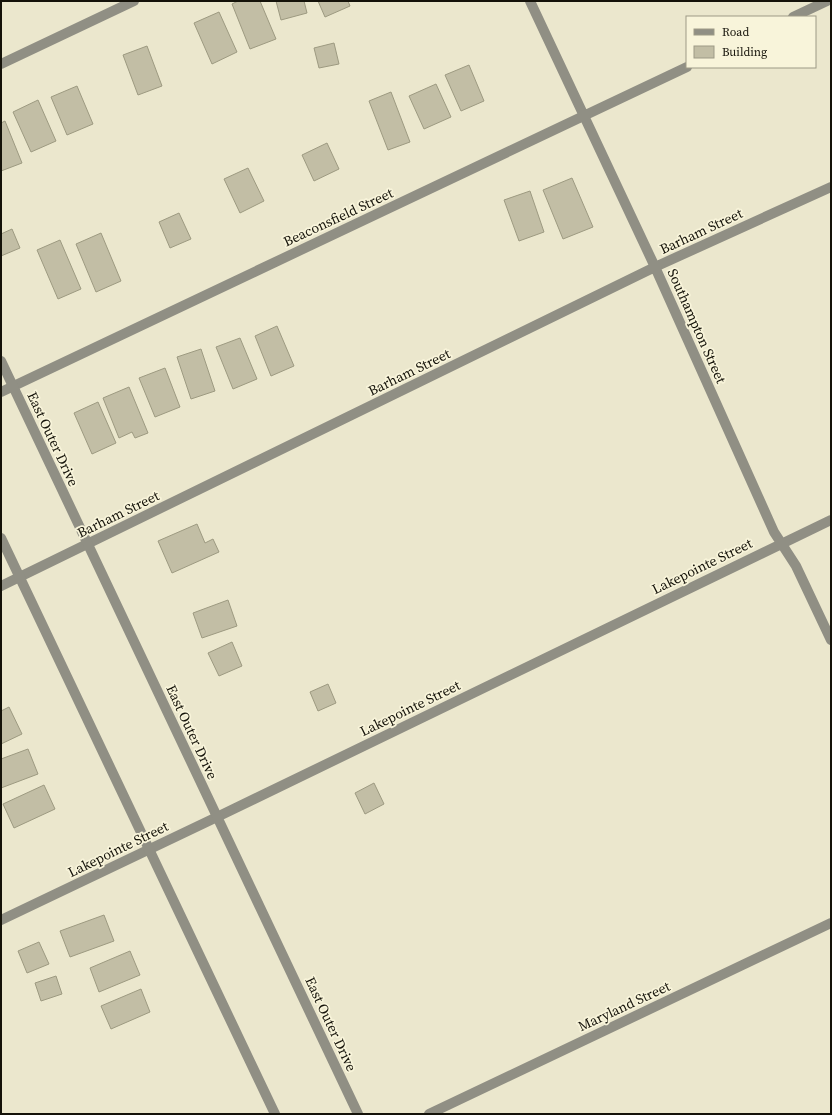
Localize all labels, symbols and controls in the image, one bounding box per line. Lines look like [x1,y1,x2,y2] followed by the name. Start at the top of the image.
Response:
[686,16,816,68] legend
[722,24,749,40] text: Road
[722,44,767,60] text: Building
[280,183,397,251] street label: Beaconsfield Street
[656,203,746,259] street label: Barham Street
[663,266,731,387] street label: Southampton Street
[365,343,454,401] street label: Barham Street
[22,388,84,490] street label: East Outer Drive
[74,485,163,543] street label: Barham Street
[648,533,756,599] street label: Lakepointe Street
[356,675,464,741] street label: Lakepointe Street
[161,681,223,783] street label: East Outer Drive
[64,816,172,882] street label: Lakepointe Street
[300,973,362,1075] street label: East Outer Drive
[575,976,674,1036] street label: Maryland Street

